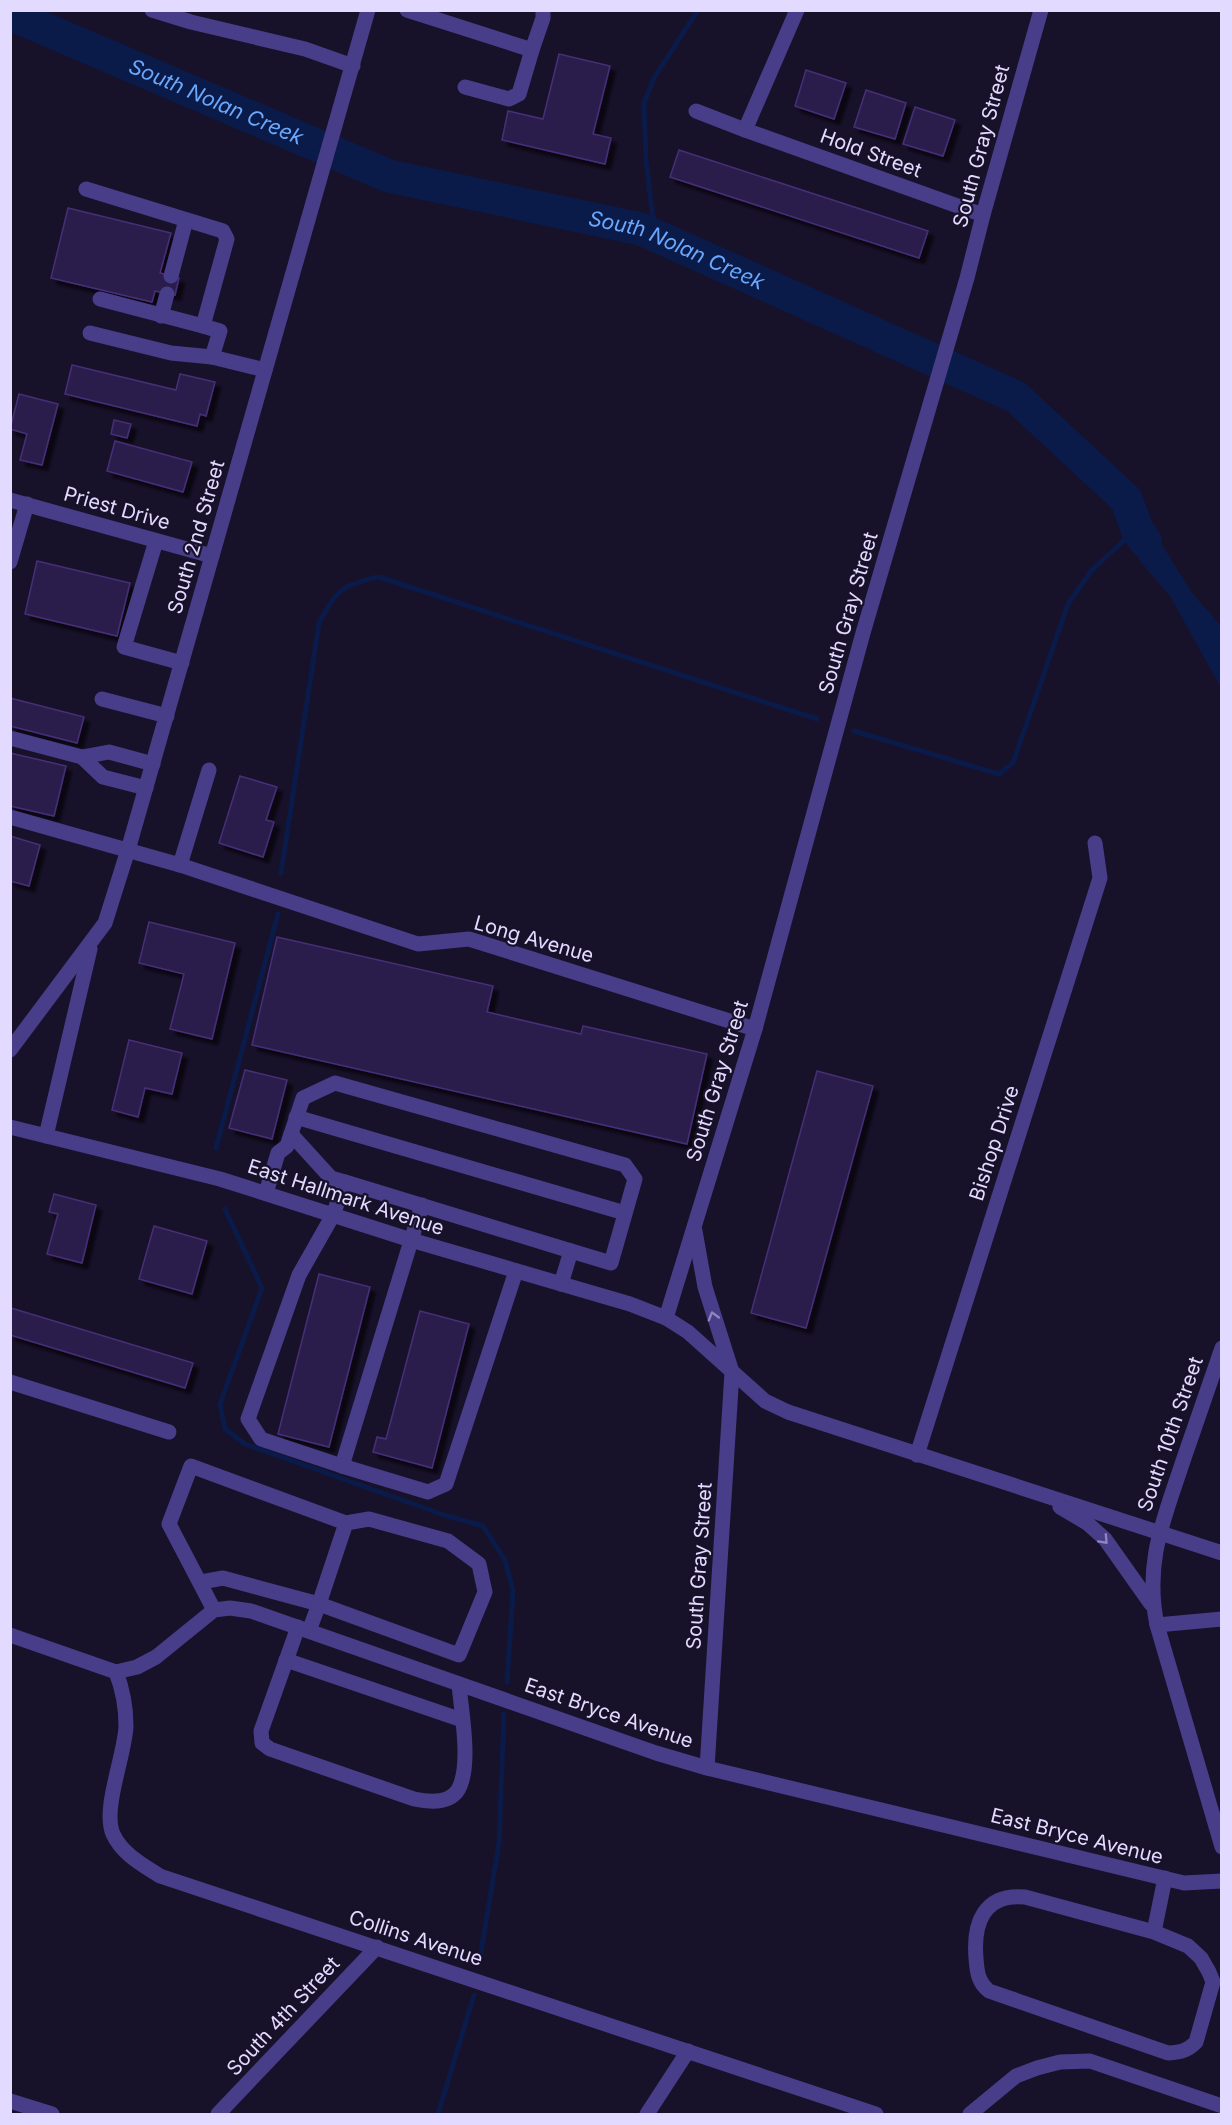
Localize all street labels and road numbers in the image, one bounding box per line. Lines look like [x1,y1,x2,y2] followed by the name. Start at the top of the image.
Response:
[948,62,1014,230] street label: South Gray Street
[817,124,925,183] street label: Hold Street
[163,457,230,617] street label: South 2nd Street
[61,481,173,535] street label: Priest Drive
[813,529,883,697] street label: South Gray Street
[471,910,597,968] street label: Long Avenue
[681,997,753,1165] street label: South Gray Street
[964,1082,1024,1204] street label: Bishop Drive
[245,1154,447,1240] street label: East Hallmark Avenue
[1132,1353,1208,1515] street label: South 10th Street
[681,1481,717,1650] street label: South Gray Street
[522,1673,696,1753] street label: East Bryce Avenue
[988,1803,1166,1869] street label: East Bryce Avenue
[346,1905,486,1971] street label: Collins Avenue
[222,1951,345,2080] street label: South 4th Street

